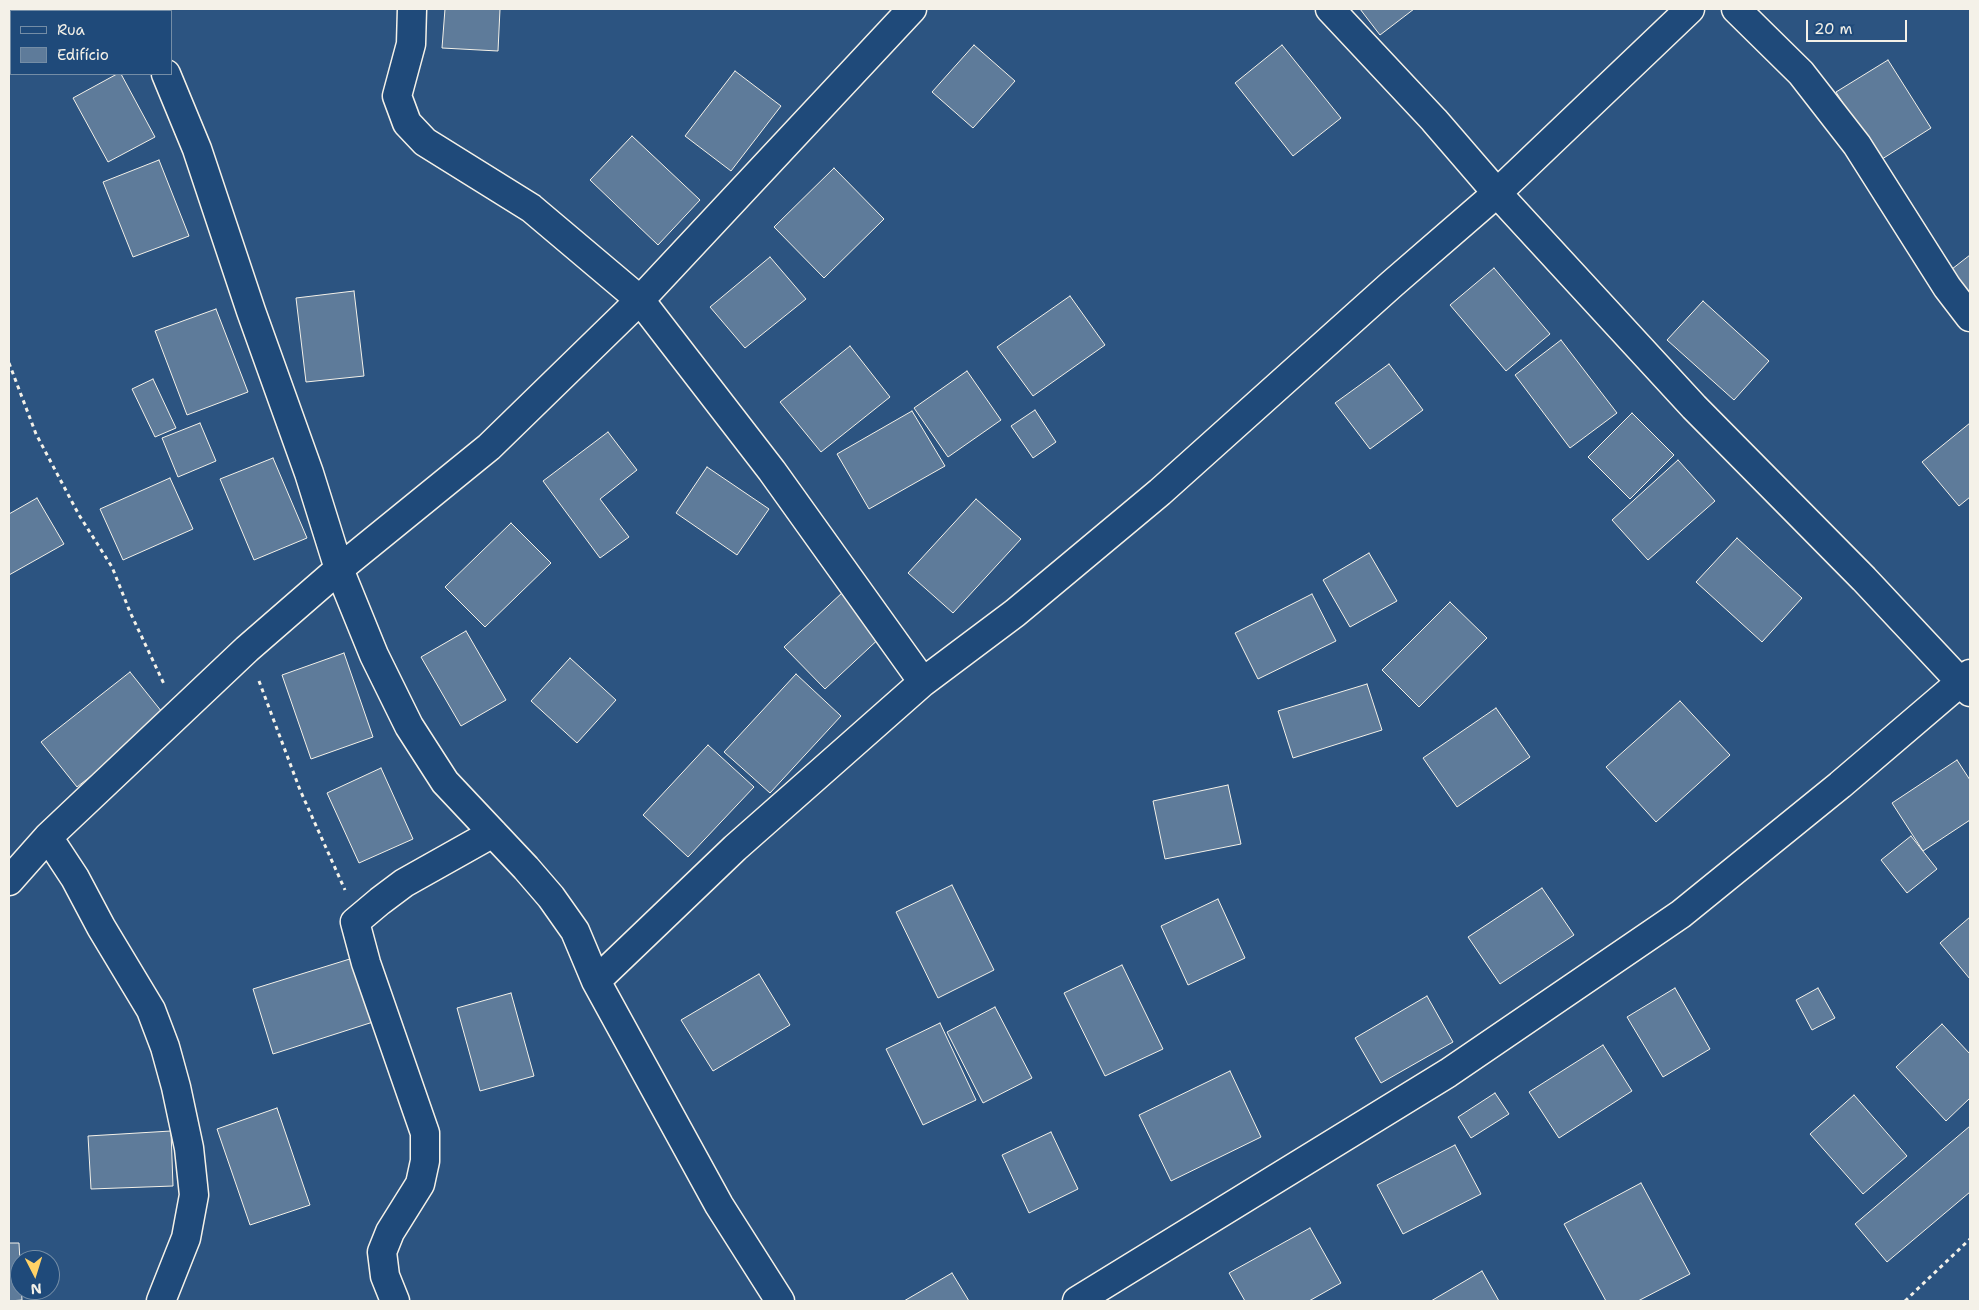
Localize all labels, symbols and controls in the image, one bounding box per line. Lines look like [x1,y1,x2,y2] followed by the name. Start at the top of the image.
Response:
[10,10,172,75] legend
[1809,10,1910,42] scale bar
[1814,19,1853,39] text: 20 m
[57,20,85,40] text: Rua
[57,45,109,65] text: Edifício
[10,1250,60,1300] north arrow
[30,1279,43,1298] text: N

